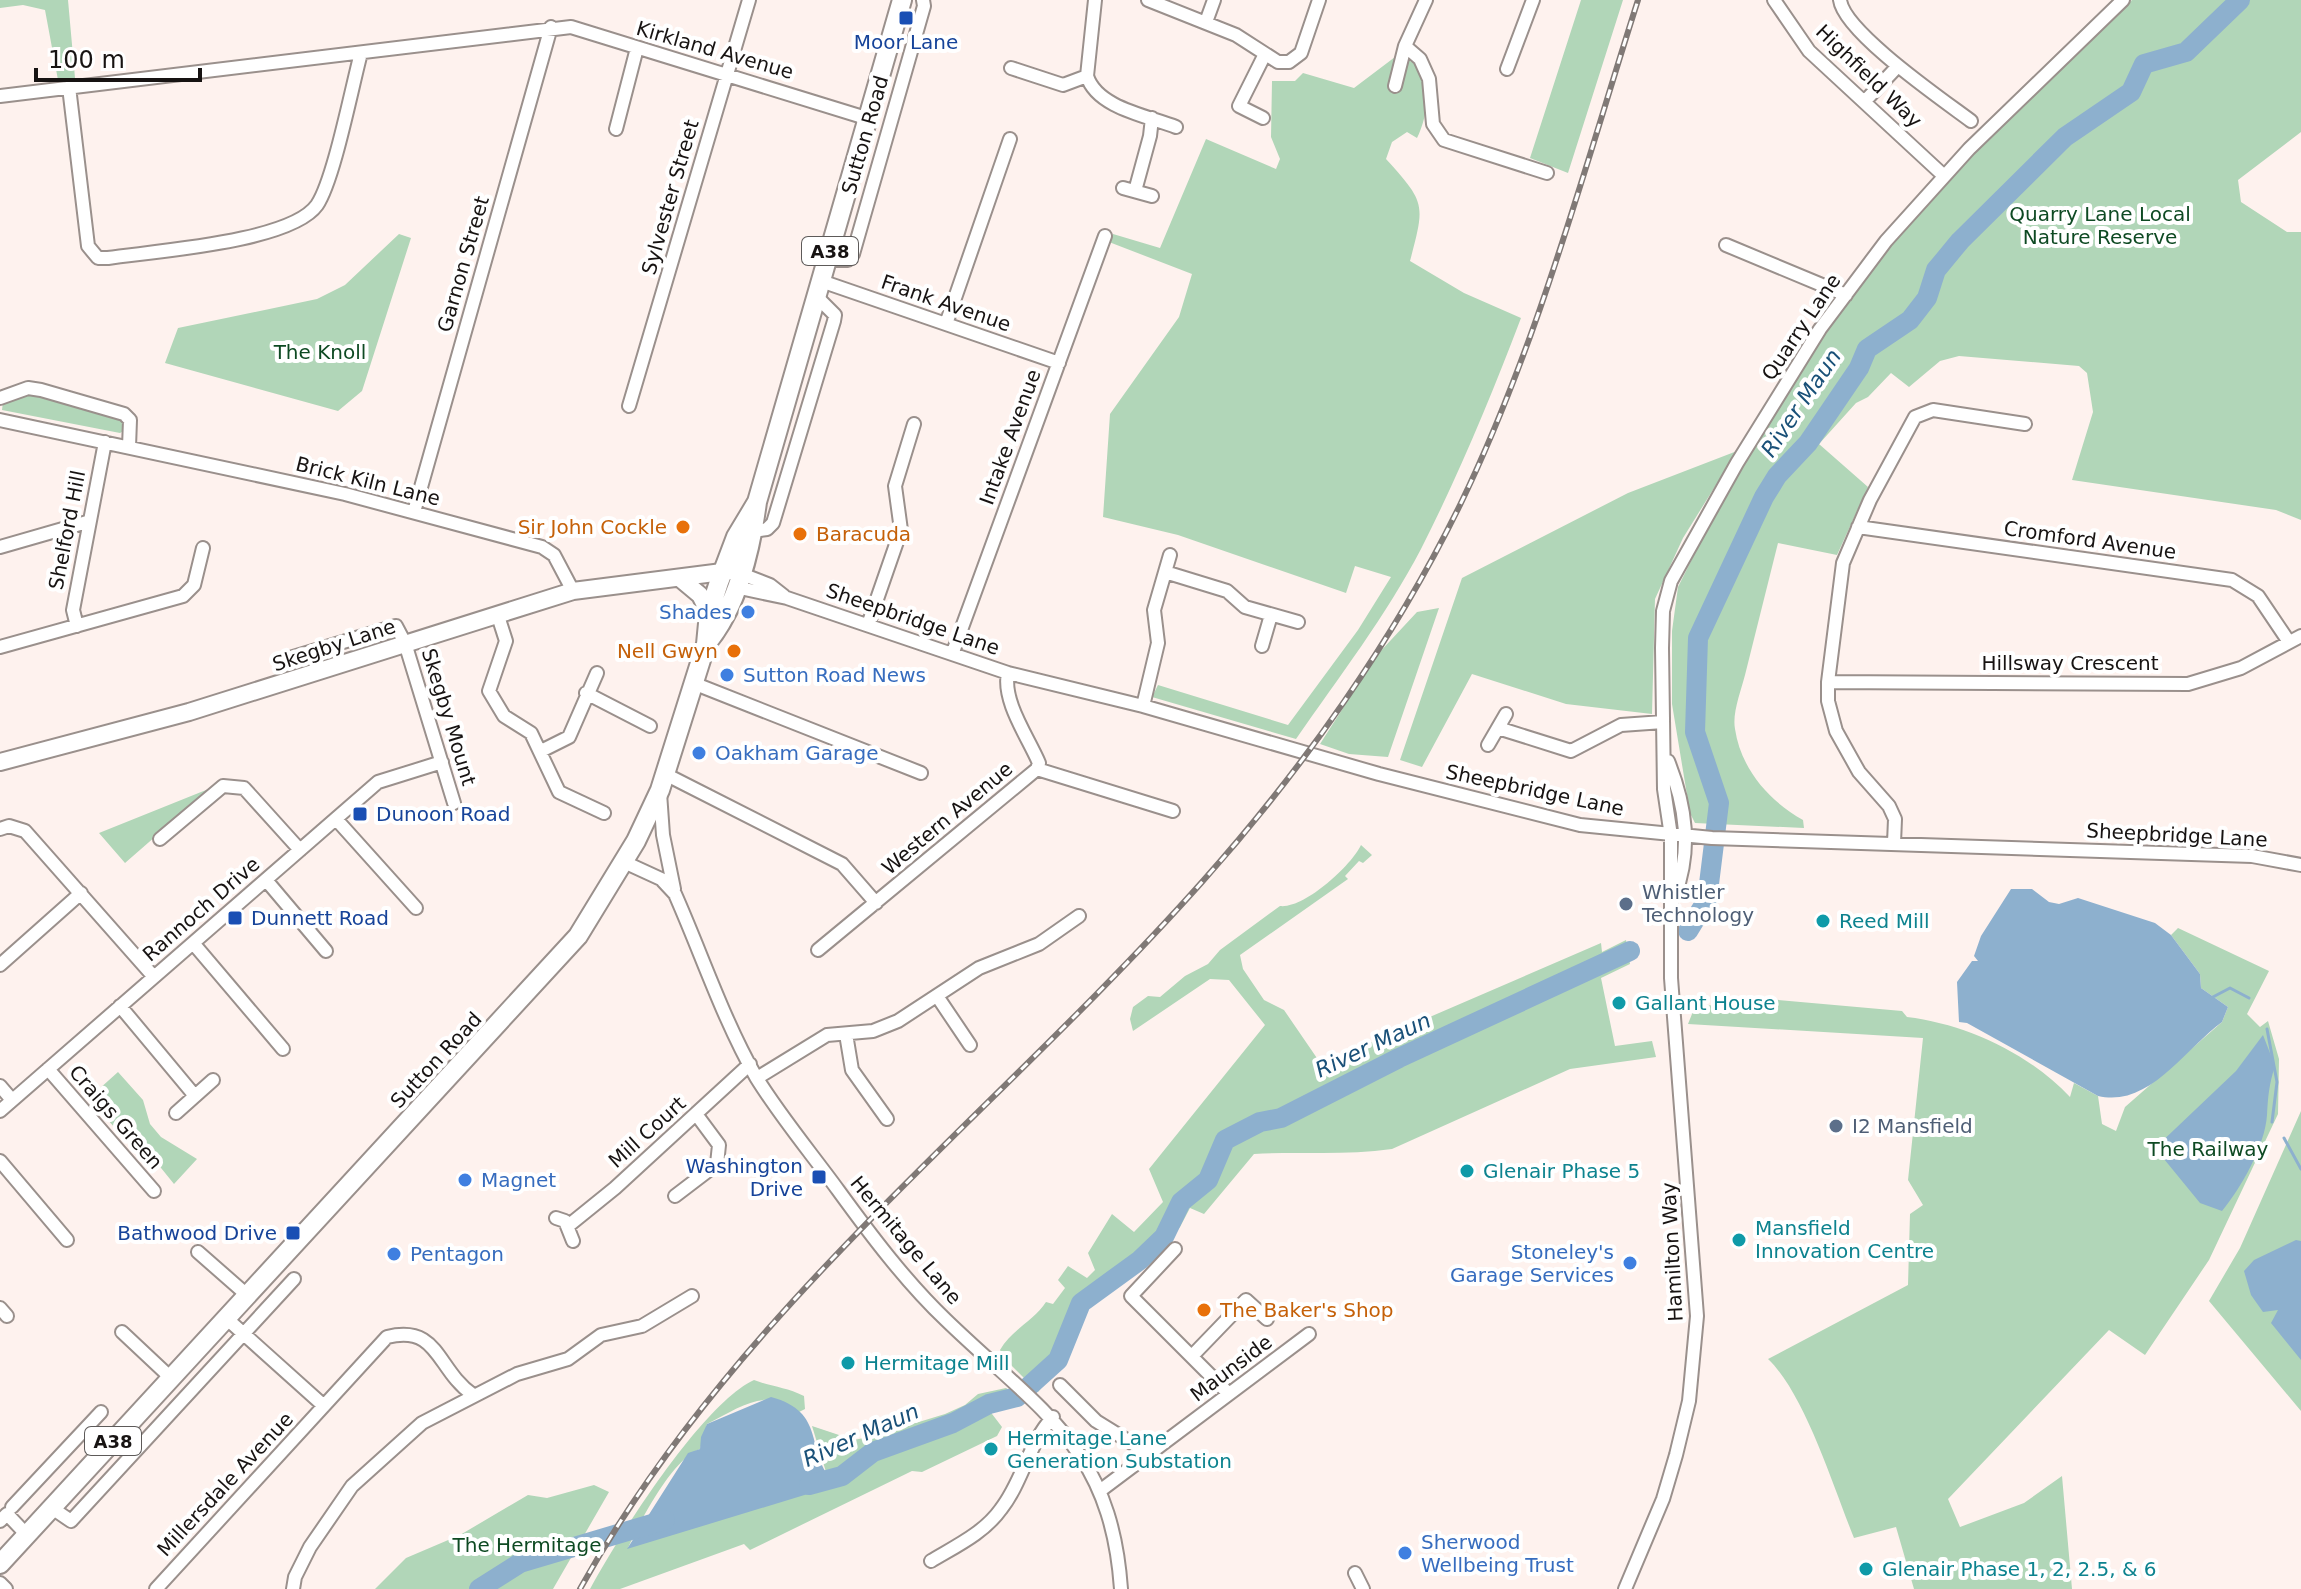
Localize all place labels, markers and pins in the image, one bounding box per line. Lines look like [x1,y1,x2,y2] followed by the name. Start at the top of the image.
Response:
[897,9,915,27] marker: Moor Lane
[854,30,958,54] place label: Moor Lane
[518,515,667,539] place label: Sir John Cockle
[674,518,692,536] marker: Sir John Cockle
[816,522,911,546] place label: Baracuda
[791,525,809,543] marker: Baracuda
[659,600,732,624] place label: Shades
[739,603,757,621] marker: Shades
[617,639,718,663] place label: Nell Gwyn
[725,642,743,660] marker: Nell Gwyn
[743,663,926,687] place label: Sutton Road News
[718,666,736,684] marker: Sutton Road News
[715,741,879,765] place label: Oakham Garage
[690,744,708,762] marker: Oakham Garage
[376,802,510,826] place label: Dunoon Road
[351,805,369,823] marker: Dunoon Road
[1641,880,1754,927] place label: Whistler Technology
[1617,895,1635,913] marker: Whistler Technology
[251,906,389,930] place label: Dunnett Road
[226,909,244,927] marker: Dunnett Road
[1839,909,1930,933] place label: Reed Mill
[1814,912,1832,930] marker: Reed Mill
[1635,991,1776,1015] place label: Gallant House
[1610,994,1628,1012] marker: Gallant House
[1852,1114,1973,1138] place label: I2 Mansfield
[1827,1117,1845,1135] marker: I2 Mansfield
[685,1154,803,1201] place label: Washington Drive
[1483,1159,1640,1183] place label: Glenair Phase 5
[1458,1162,1476,1180] marker: Glenair Phase 5
[481,1168,556,1192] place label: Magnet
[810,1168,828,1186] marker: Washington Drive
[456,1171,474,1189] marker: Magnet
[1755,1216,1934,1263] place label: Mansfield Innovation Centre
[117,1221,277,1245] place label: Bathwood Drive
[284,1224,302,1242] marker: Bathwood Drive
[1730,1231,1748,1249] marker: Mansfield Innovation Centre
[1450,1240,1614,1287] place label: Stoneley's Garage Services
[410,1242,504,1266] place label: Pentagon
[385,1245,403,1263] marker: Pentagon
[1621,1254,1639,1272] marker: Stoneley's Garage Services
[1219,1298,1394,1322] place label: The Baker's Shop
[1195,1301,1213,1319] marker: The Baker's Shop
[864,1351,1010,1375] place label: Hermitage Mill
[839,1354,857,1372] marker: Hermitage Mill
[1007,1426,1232,1473] place label: Hermitage Lane Generation Substation
[982,1440,1000,1458] marker: Hermitage Lane Generation Substation
[1421,1530,1574,1577] place label: Sherwood Wellbeing Trust
[1396,1544,1414,1562] marker: Sherwood Wellbeing Trust
[1882,1557,2157,1581] place label: Glenair Phase 1, 2, 2.5, & 6
[1857,1560,1875,1578] marker: Glenair Phase 1, 2, 2.5, & 6

